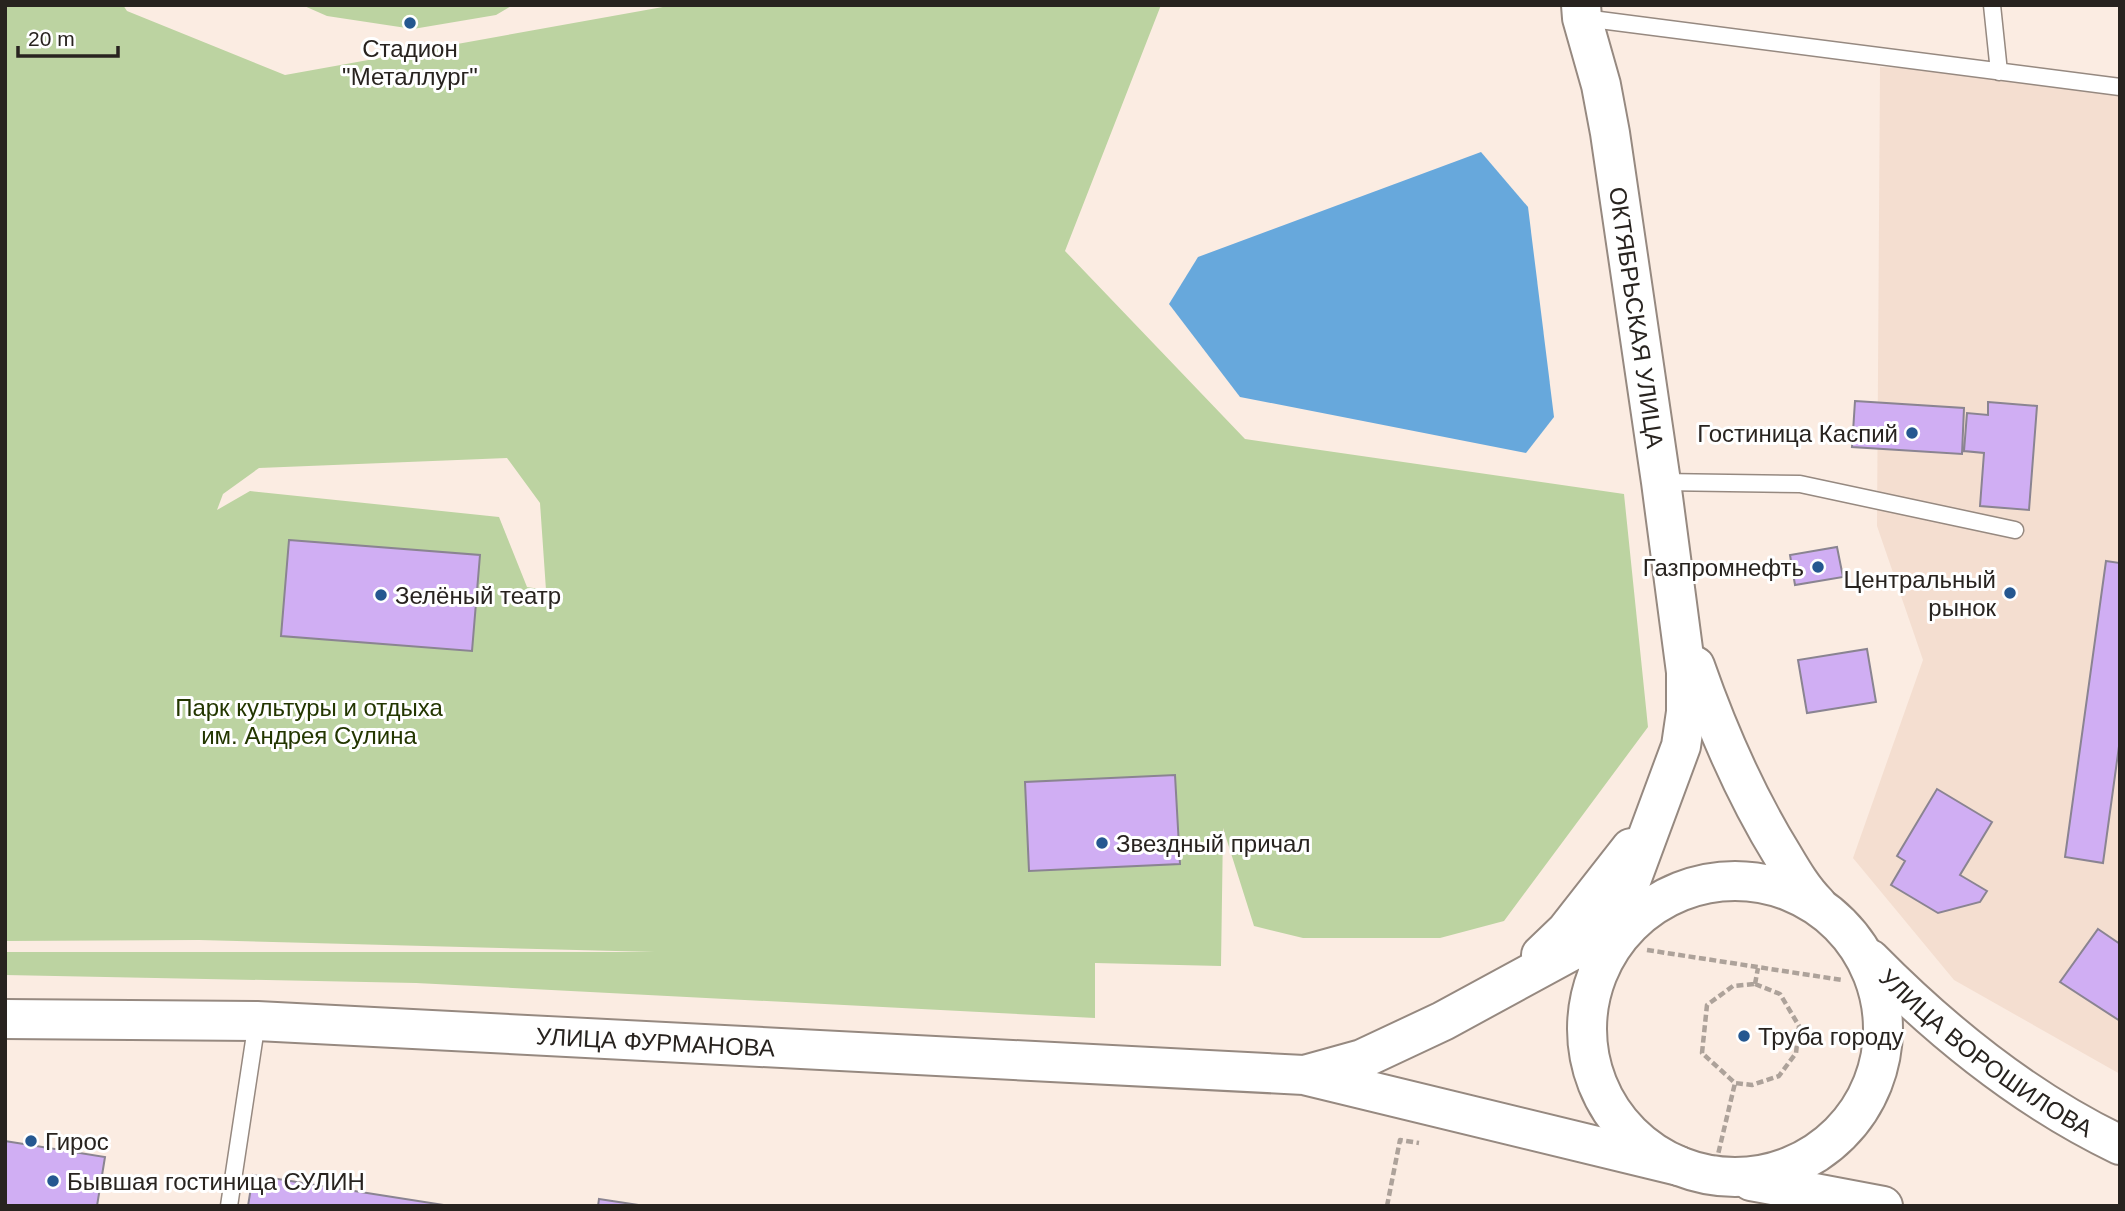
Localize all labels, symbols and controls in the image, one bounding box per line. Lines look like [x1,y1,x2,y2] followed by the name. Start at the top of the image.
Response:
[18,14,117,58] scale bar
[402,15,418,31] marker: Стадион "Металлург"
[28,27,75,50] text: 20 m
[342,35,478,90] place label: Стадион "Металлург"
[1605,185,1669,450] street label: ОКТЯБРЬСКАЯ УЛИЦА
[1697,420,1898,447] place label: Гостиница Каспий
[1904,425,1920,441] marker: Гостиница Каспий
[1643,554,1804,581] place label: Газпромнефть
[1810,559,1826,575] marker: Газпромнефть
[1844,566,1996,621] place label: Центральный рынок
[395,582,561,609] place label: Зелёный театр
[2002,585,2018,601] marker: Центральный рынок
[373,587,389,603] marker: Зелёный театр
[175,694,443,749] park label: Парк культуры и отдыха им. Андрея Сулина
[1116,830,1310,857] place label: Звездный причал
[1094,835,1110,851] marker: Звездный причал
[1874,963,2097,1142] street label: УЛИЦА ВОРОШИЛОВА
[535,1022,776,1061] street label: УЛИЦА ФУРМАНОВА
[1758,1023,1904,1050] place label: Труба городу
[1736,1028,1752,1044] marker: Труба городу
[45,1128,109,1155] place label: Гирос
[23,1133,39,1149] marker: Гирос
[67,1168,365,1195] place label: Бывшая гостиница СУЛИН
[45,1173,61,1189] marker: Бывшая гостиница СУЛИН

